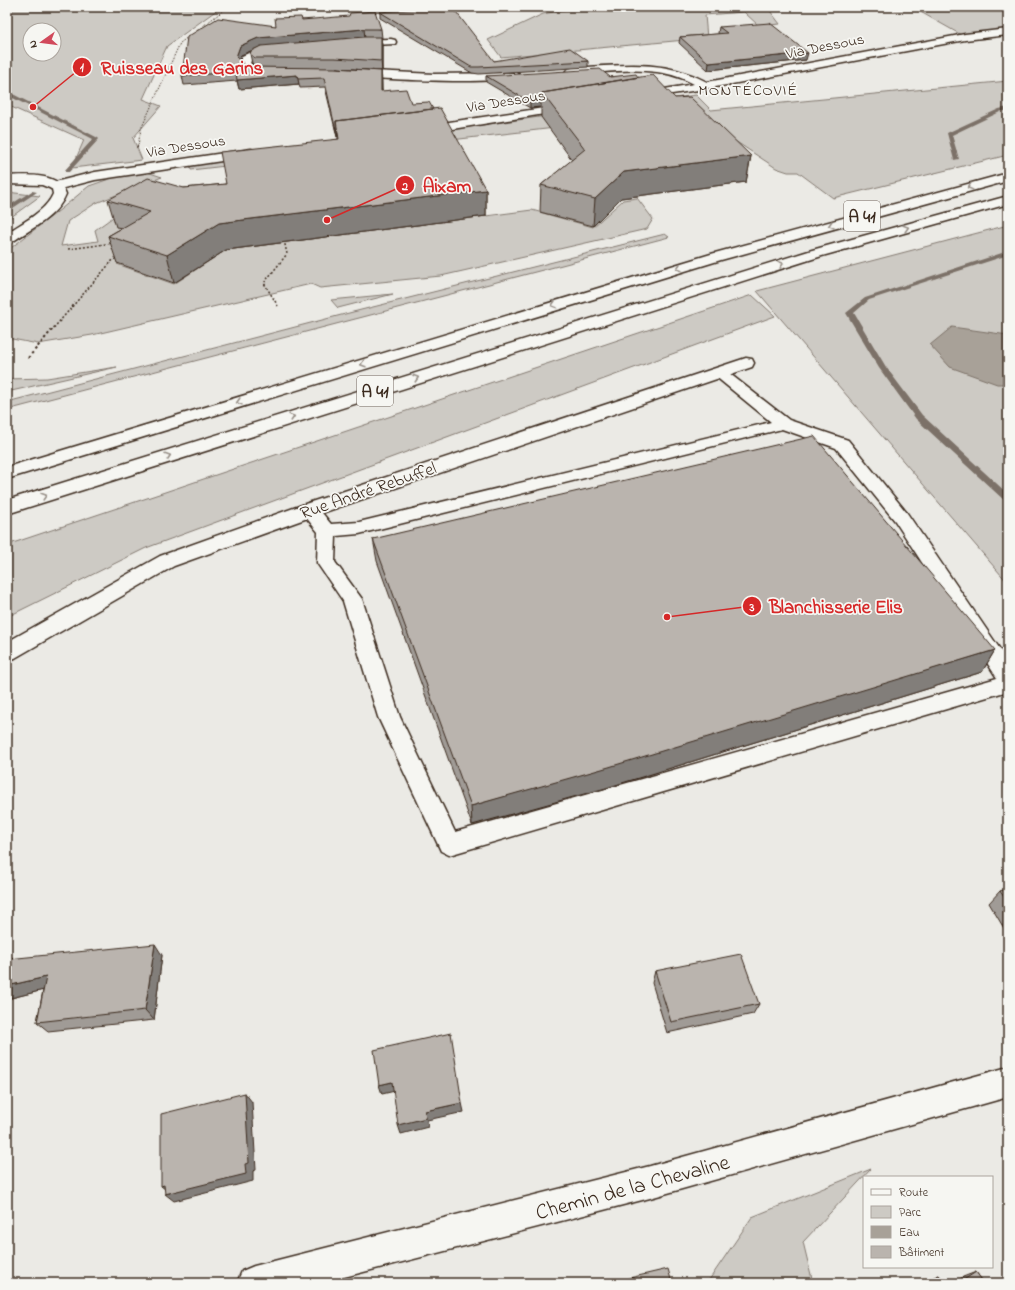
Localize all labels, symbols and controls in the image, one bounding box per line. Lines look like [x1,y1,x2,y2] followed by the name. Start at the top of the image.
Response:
[22,22,62,62] north arrow
[783,29,866,66] street label: Via Dessous
[25,39,42,50] text: N
[72,51,271,82] callout: Ruisseau des Garins
[101,56,264,83] text: Ruisseau des Garins
[80,59,84,77] text: 1
[698,79,798,103] district label: MONTÉCOVIÉ
[464,85,547,119] street label: Via Dessous
[144,130,227,164] street label: Via Dessous
[395,170,480,201] callout: Aixam
[423,174,472,201] text: Aixam
[401,178,408,196] text: 2
[967,182,974,191] one-way arrow
[844,201,880,231] road number: A 41
[828,220,835,229] one-way arrow
[902,224,909,233] one-way arrow
[777,260,784,269] one-way arrow
[676,263,683,272] one-way arrow
[551,300,558,309] one-way arrow
[360,359,367,368] one-way arrow
[412,374,419,383] one-way arrow
[357,376,393,406] road number: A 41
[235,397,242,406] one-way arrow
[288,413,295,422] one-way arrow
[164,452,171,461] one-way arrow
[297,456,440,527] street label: Rue André Rebuffel
[41,492,48,500] one-way arrow
[742,591,911,622] callout: Blanchisserie Elis
[768,595,903,622] text: Blanchisserie Elis
[749,599,755,617] text: 3
[532,1148,733,1230] street label: Chemin de la Chevaline
[863,1176,993,1268] legend
[899,1184,929,1202] text: Route
[899,1204,921,1222] text: Parc
[899,1224,920,1242] text: Eau
[898,1244,944,1262] text: Bâtiment

